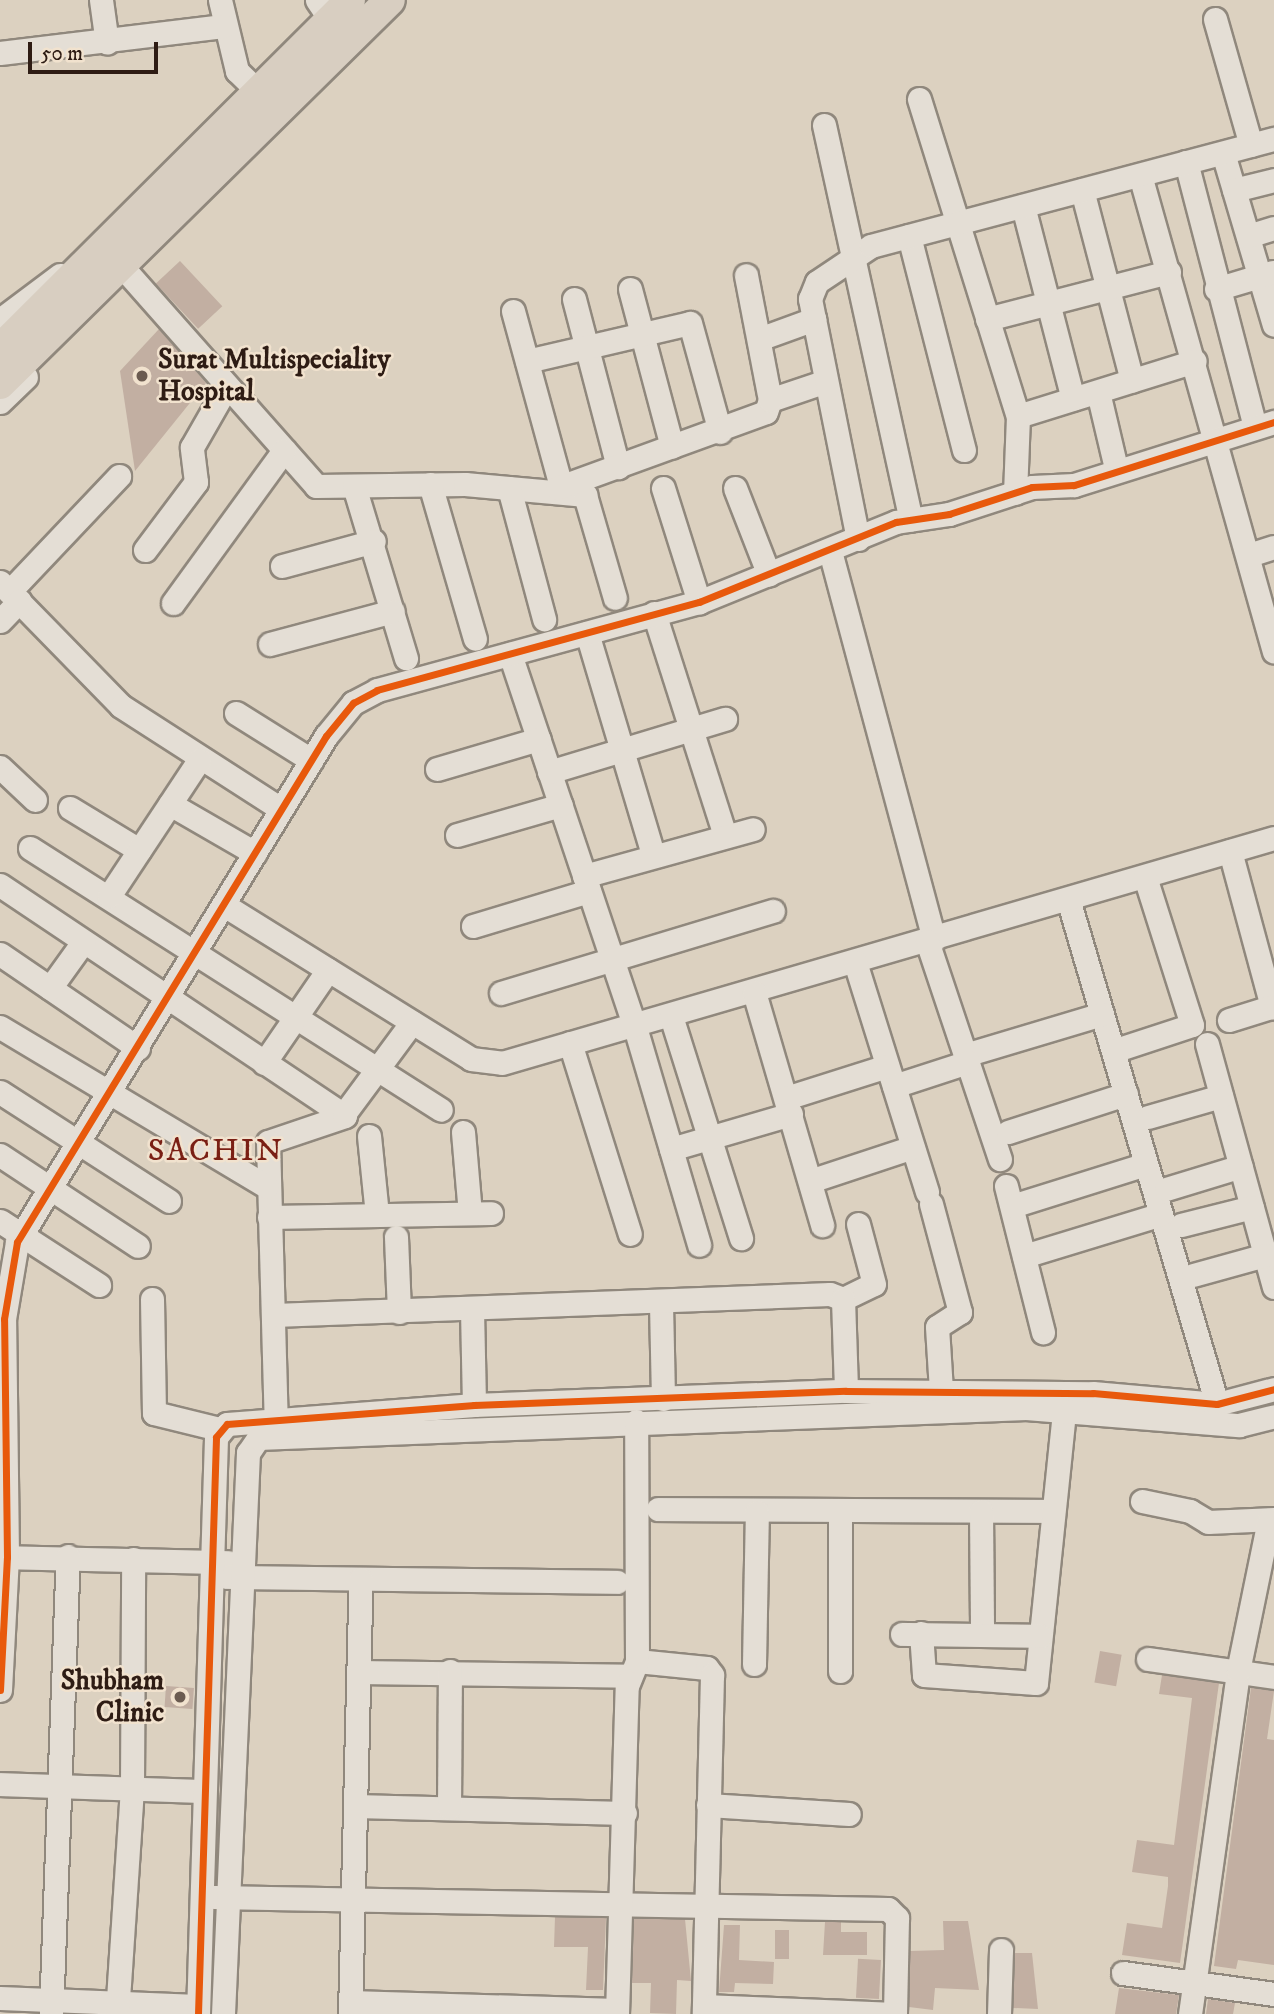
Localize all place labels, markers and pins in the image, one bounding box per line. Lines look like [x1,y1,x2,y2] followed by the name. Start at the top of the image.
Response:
[158,343,391,409] place label: Surat Multispeciality Hospital
[132,366,152,386] marker: Surat Multispeciality Hospital
[61,1664,164,1730] place label: Shubham Clinic
[170,1687,190,1707] marker: Shubham Clinic

